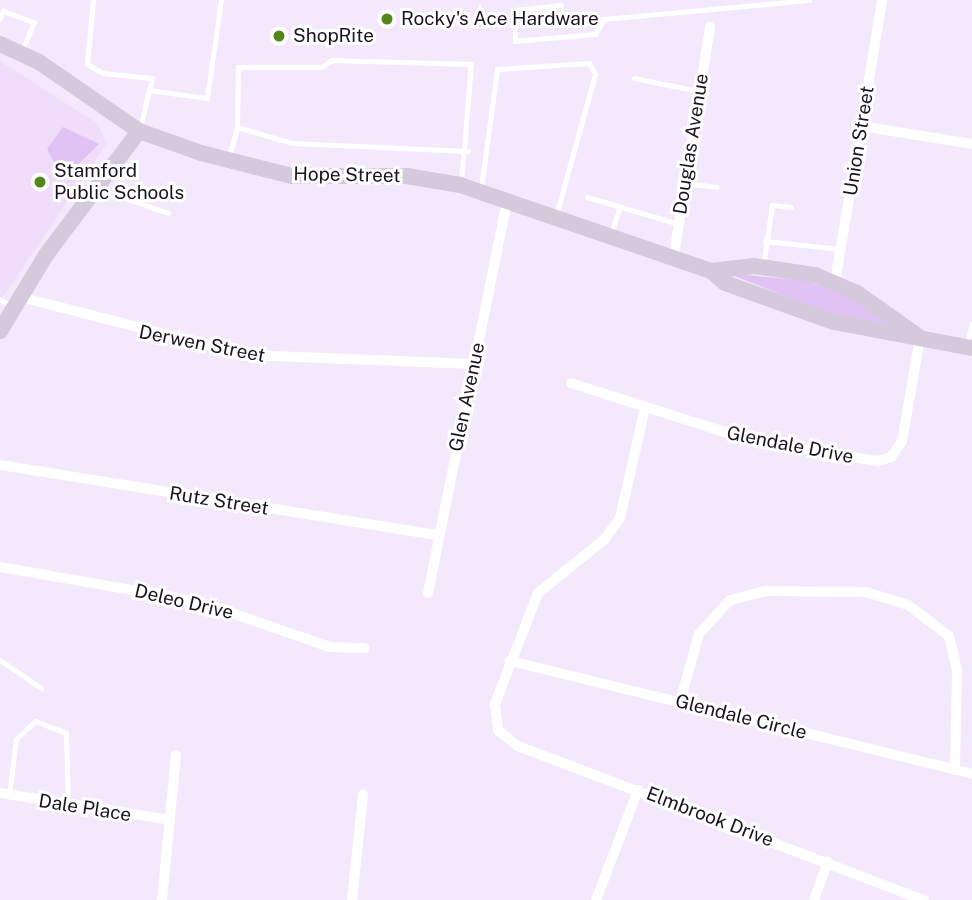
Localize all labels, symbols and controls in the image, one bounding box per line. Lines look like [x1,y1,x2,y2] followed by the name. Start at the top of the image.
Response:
[401,8,599,30] place label: Rocky's Ace Hardware
[379,11,395,27] marker: Rocky's Ace Hardware
[293,25,374,47] place label: ShopRite
[271,28,287,44] marker: ShopRite
[669,72,713,216] street label: Douglas Avenue
[839,85,879,197] street label: Union Street
[54,160,184,204] place label: Stamford Public Schools
[293,163,401,187] street label: Hope Street
[32,174,48,190] marker: Stamford Public Schools
[137,321,267,367] street label: Derwen Street
[444,340,490,454] street label: Glen Avenue
[725,422,855,468] street label: Glendale Drive
[168,482,270,520] street label: Rutz Street
[132,580,236,624] street label: Deleo Drive
[673,690,809,744] street label: Glendale Circle
[643,782,777,852] street label: Elmbrook Drive
[37,789,133,827] street label: Dale Place

